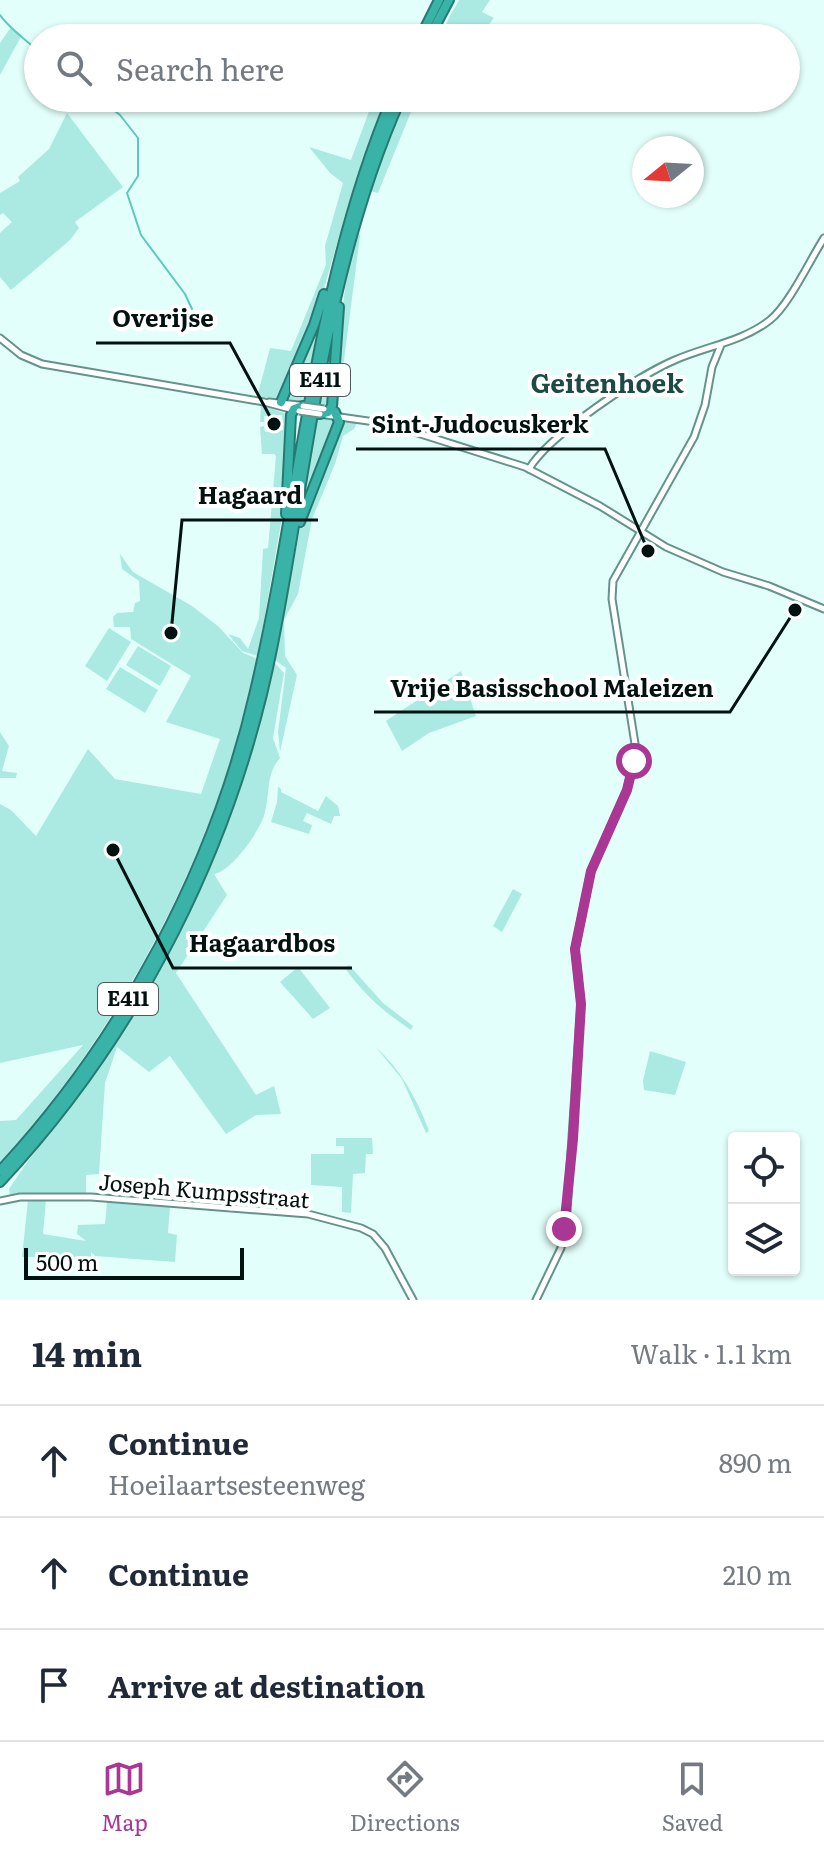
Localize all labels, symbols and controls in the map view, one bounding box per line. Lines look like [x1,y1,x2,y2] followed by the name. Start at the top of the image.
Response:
[24,24,800,112] search box
[52,46,96,90] icon: search
[116,46,284,90] text: Search here
[632,136,704,208] north arrow
[96,295,230,343] callout: Overijse
[112,299,214,334] text: Overijse
[530,362,684,401] district label: Geitenhoek
[290,364,350,396] road number: E411
[356,401,605,449] callout: Sint-Judocuskerk
[371,405,589,440] text: Sint-Judocuskerk
[182,472,318,520] callout: Hagaard
[198,476,302,511] text: Hagaard
[374,664,730,712] callout: Vrije Basisschool Maleizen
[390,669,714,704] text: Vrije Basisschool Maleizen
[616,743,652,779] route start
[173,920,352,968] callout: Hagaardbos
[189,924,335,959] text: Hagaardbos
[98,983,158,1015] road number: E411
[728,1132,800,1276] map controls
[728,1132,800,1204] button: locate
[97,1164,311,1215] street label: Joseph Kumpsstraat
[728,1204,800,1276] button: layers
[546,1211,582,1247] route end
[24,1244,244,1280] scale bar
[36,1245,98,1278] text: 500 m
[32,1327,142,1377] text: 14 min
[630,1333,792,1372] text: Walk · 1.1 km
[108,1420,249,1464] text: Continue
[32,1439,76,1483] icon: ahead
[719,1442,792,1481] text: 890 m
[108,1464,365,1503] text: Hoeilaartsesteenweg
[32,1551,76,1595] icon: ahead
[108,1551,249,1595] text: Continue
[723,1554,792,1593] text: 210 m
[32,1663,76,1707] icon: arrive
[108,1663,425,1707] text: Arrive at destination
[101,1757,148,1838] tab: Map
[350,1757,460,1838] tab: Directions
[662,1757,723,1838] tab: Saved

